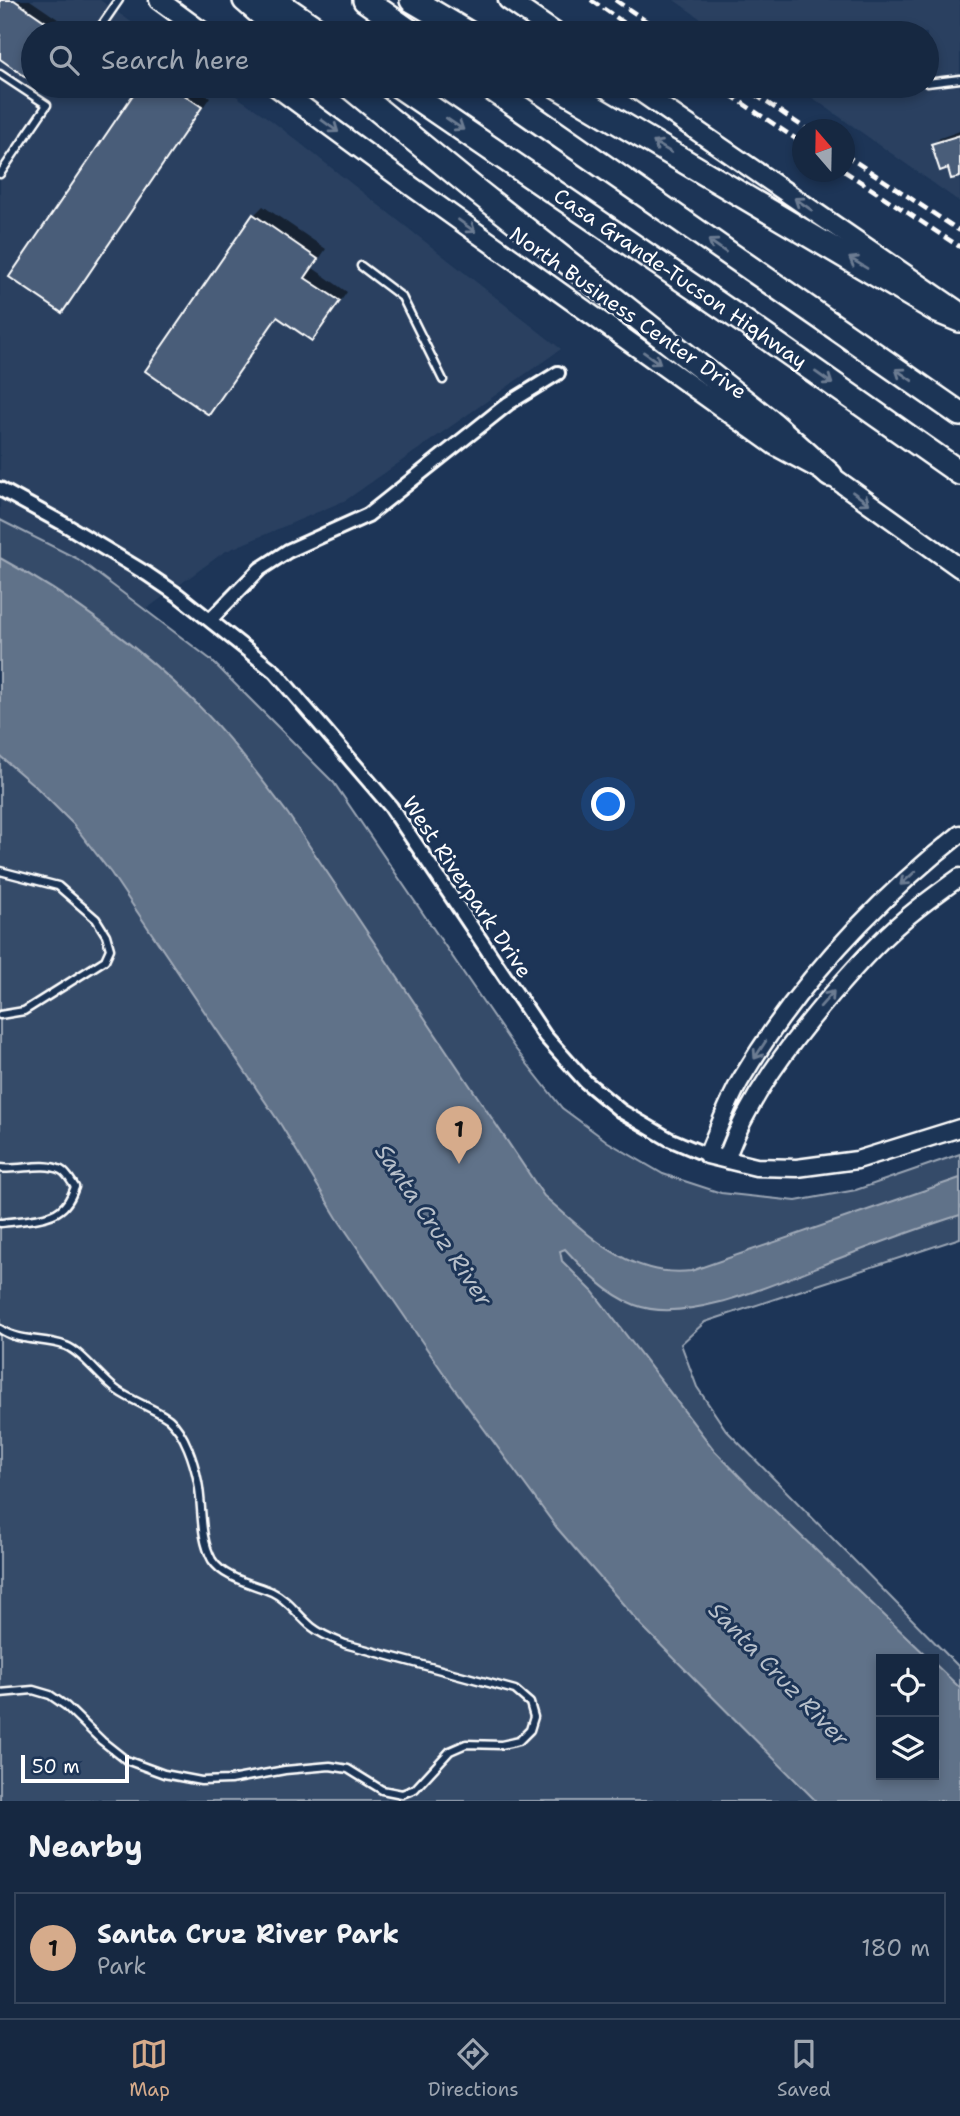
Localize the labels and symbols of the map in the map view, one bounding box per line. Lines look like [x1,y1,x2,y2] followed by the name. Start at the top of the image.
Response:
[445,117,465,131] one-way arrow
[320,119,339,134] one-way arrow
[792,119,855,182] north arrow
[652,140,672,154] one-way arrow
[548,182,813,376] street label: Casa Grande-Tucson Highway
[794,197,813,211] one-way arrow
[457,218,476,233] one-way arrow
[504,220,752,406] street label: North Business Center Drive
[708,239,727,253] one-way arrow
[848,256,868,270] one-way arrow
[642,351,661,365] one-way arrow
[895,368,914,382] one-way arrow
[814,371,834,385] one-way arrow
[851,491,870,505] one-way arrow
[591,787,625,821] your location
[396,791,538,983] street label: West Riverpark Drive
[899,870,917,886] one-way arrow
[819,991,835,1009] one-way arrow
[753,1040,768,1059] one-way arrow
[436,1106,482,1164] pin: 1
[368,1138,500,1313] water label: Santa Cruz River
[702,1595,857,1754] water label: Santa Cruz River
[21,1752,130,1784] scale bar

